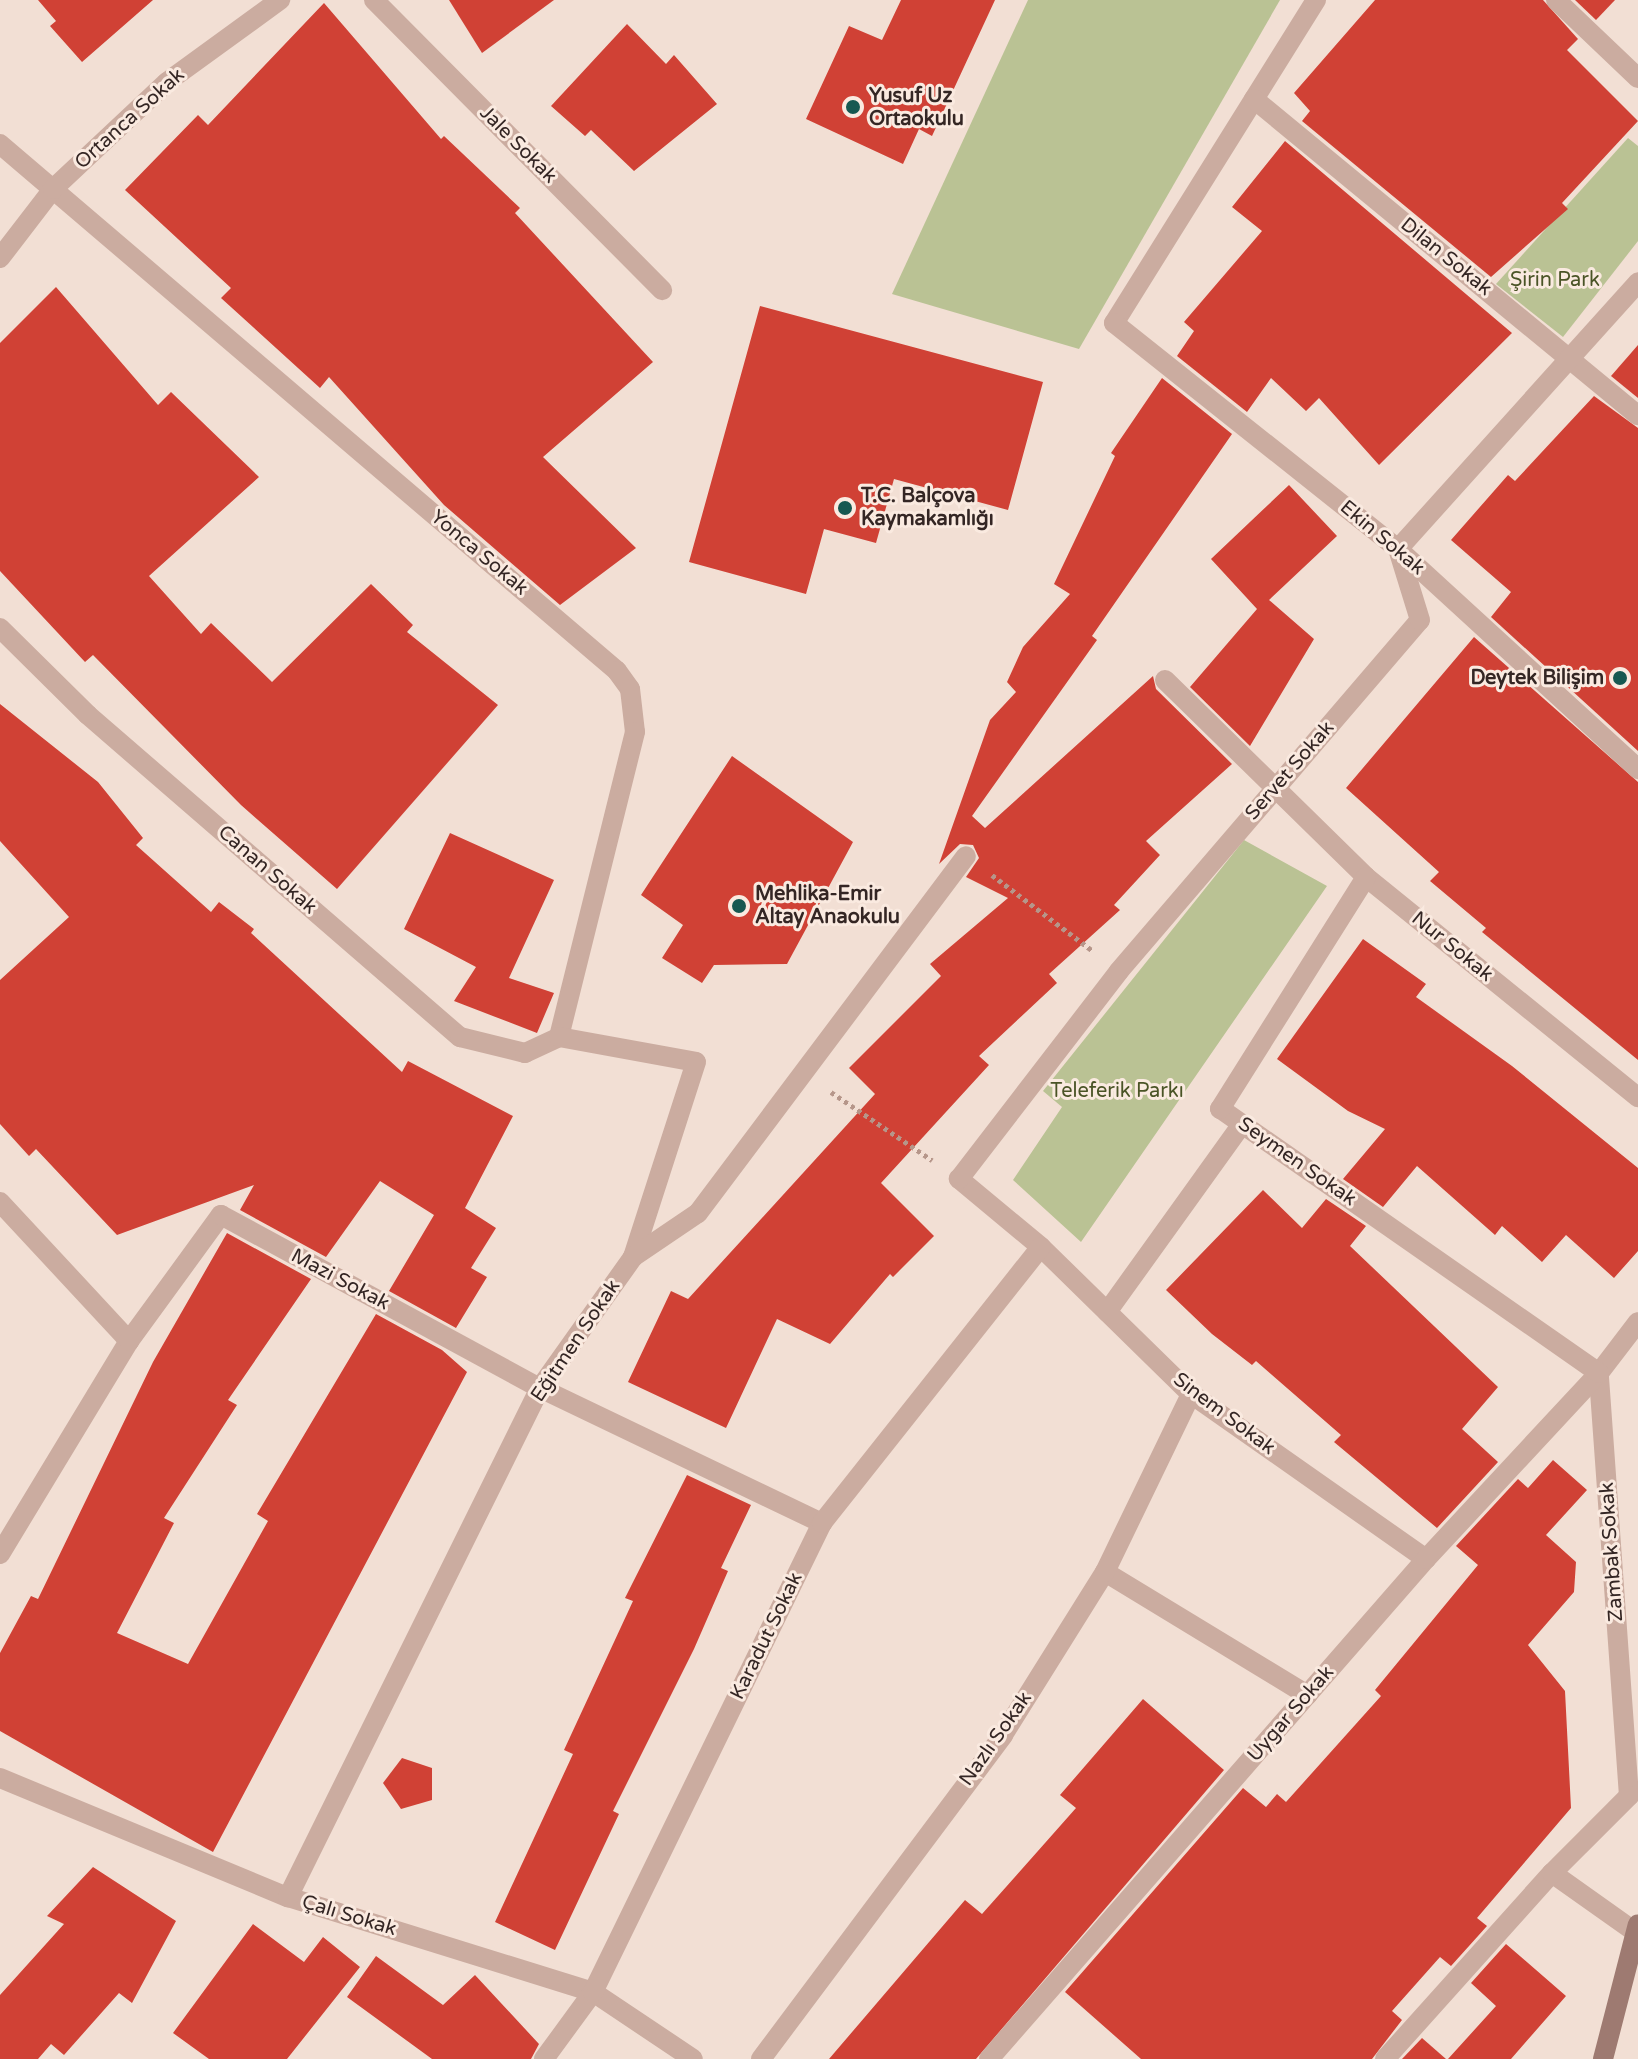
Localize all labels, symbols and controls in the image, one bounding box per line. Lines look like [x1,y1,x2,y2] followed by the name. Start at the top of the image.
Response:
[70,64,190,174] street label: Ortanca Sokak
[869,84,964,131] place label: Yusuf Uz Ortaokulu
[844,98,862,116] marker: Yusuf Uz Ortaokulu
[474,101,562,189] street label: Jale Sokak
[1395,213,1497,301] street label: Dilan Sokak
[1510,268,1600,292] park label: Şirin Park
[861,484,994,531] place label: T.C. Balçova Kaymakamlığı
[1335,496,1429,580] street label: Ekin Sokak
[836,499,854,517] marker: T.C. Balçova Kaymakamlığı
[425,505,533,601] street label: Yonca Sokak
[1470,666,1604,690] place label: Deytek Bilişim
[1611,669,1629,687] marker: Deytek Bilişim
[1241,717,1339,825] street label: Servet Sokak
[213,821,321,919] street label: Canan Sokak
[755,882,900,929] place label: Mehlika-Emir Altay Anaokulu
[730,897,748,915] marker: Mehlika-Emir Altay Anaokulu
[1406,907,1498,987] street label: Nur Sokak
[1050,1079,1184,1103] park label: Teleferik Parkı
[1233,1112,1361,1212] street label: Seymen Sokak
[287,1244,393,1316] street label: Mazi Sokak
[526,1275,626,1407] street label: Eğitmen Sokak
[1168,1368,1280,1460] street label: Sinem Sokak
[1595,1482,1629,1622] street label: Zambak Sokak
[726,1568,808,1704] street label: Karadut Sokak
[1243,1661,1339,1767] street label: Uygar Sokak
[955,1687,1037,1791] street label: Nazlı Sokak
[299,1890,399,1942] street label: Çalı Sokak

